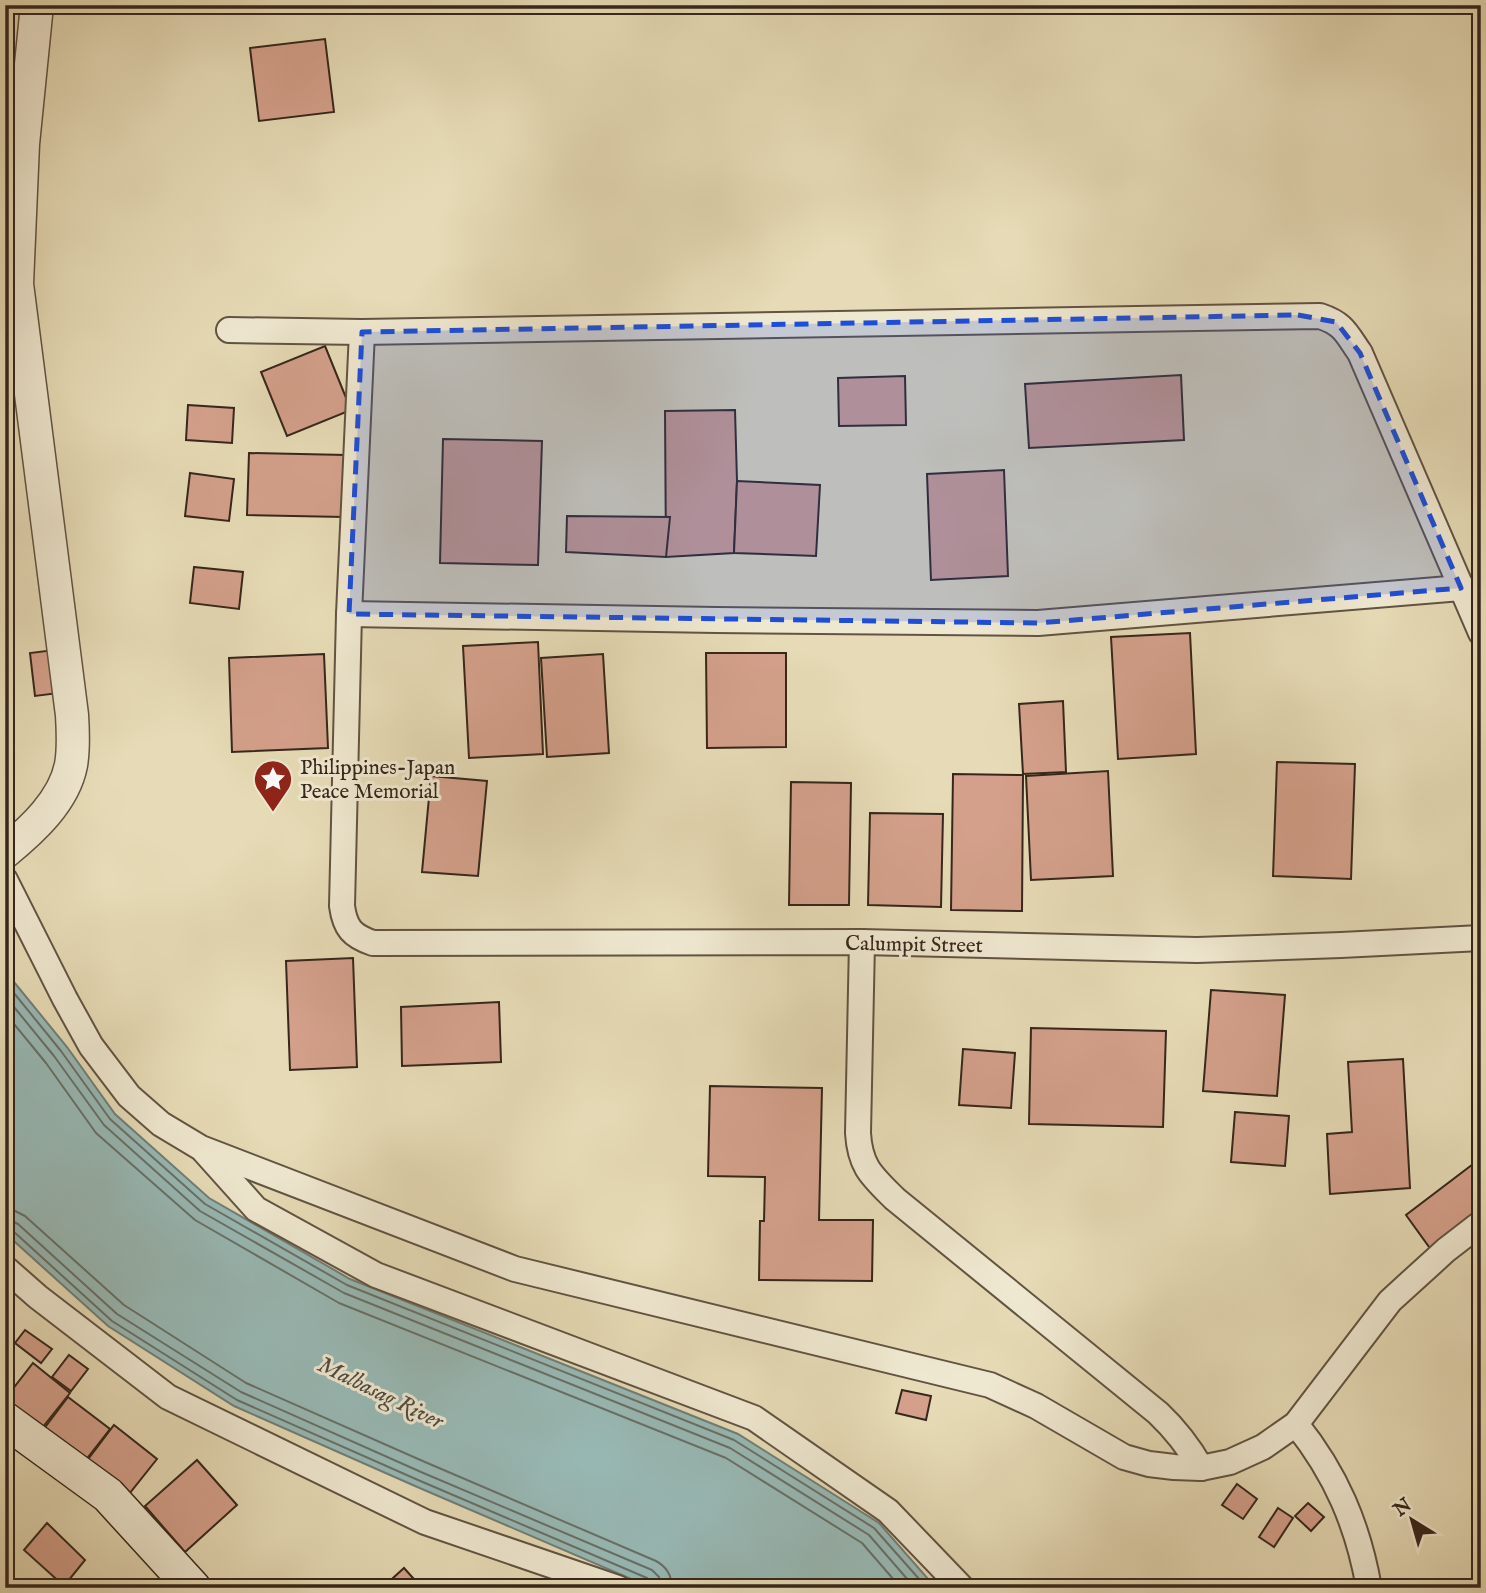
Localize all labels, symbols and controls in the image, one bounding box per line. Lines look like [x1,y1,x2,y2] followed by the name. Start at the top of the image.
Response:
[300,755,455,806] place label: Philippines-Japan Peace Memorial
[252,758,294,813] place icon: Philippines-Japan Peace Memorial
[845,931,983,960] street label: Calumpit Street
[312,1350,449,1438] water label: Malbasag River
[1378,1484,1448,1554] north arrow
[1388,1493,1417,1523] text: N

